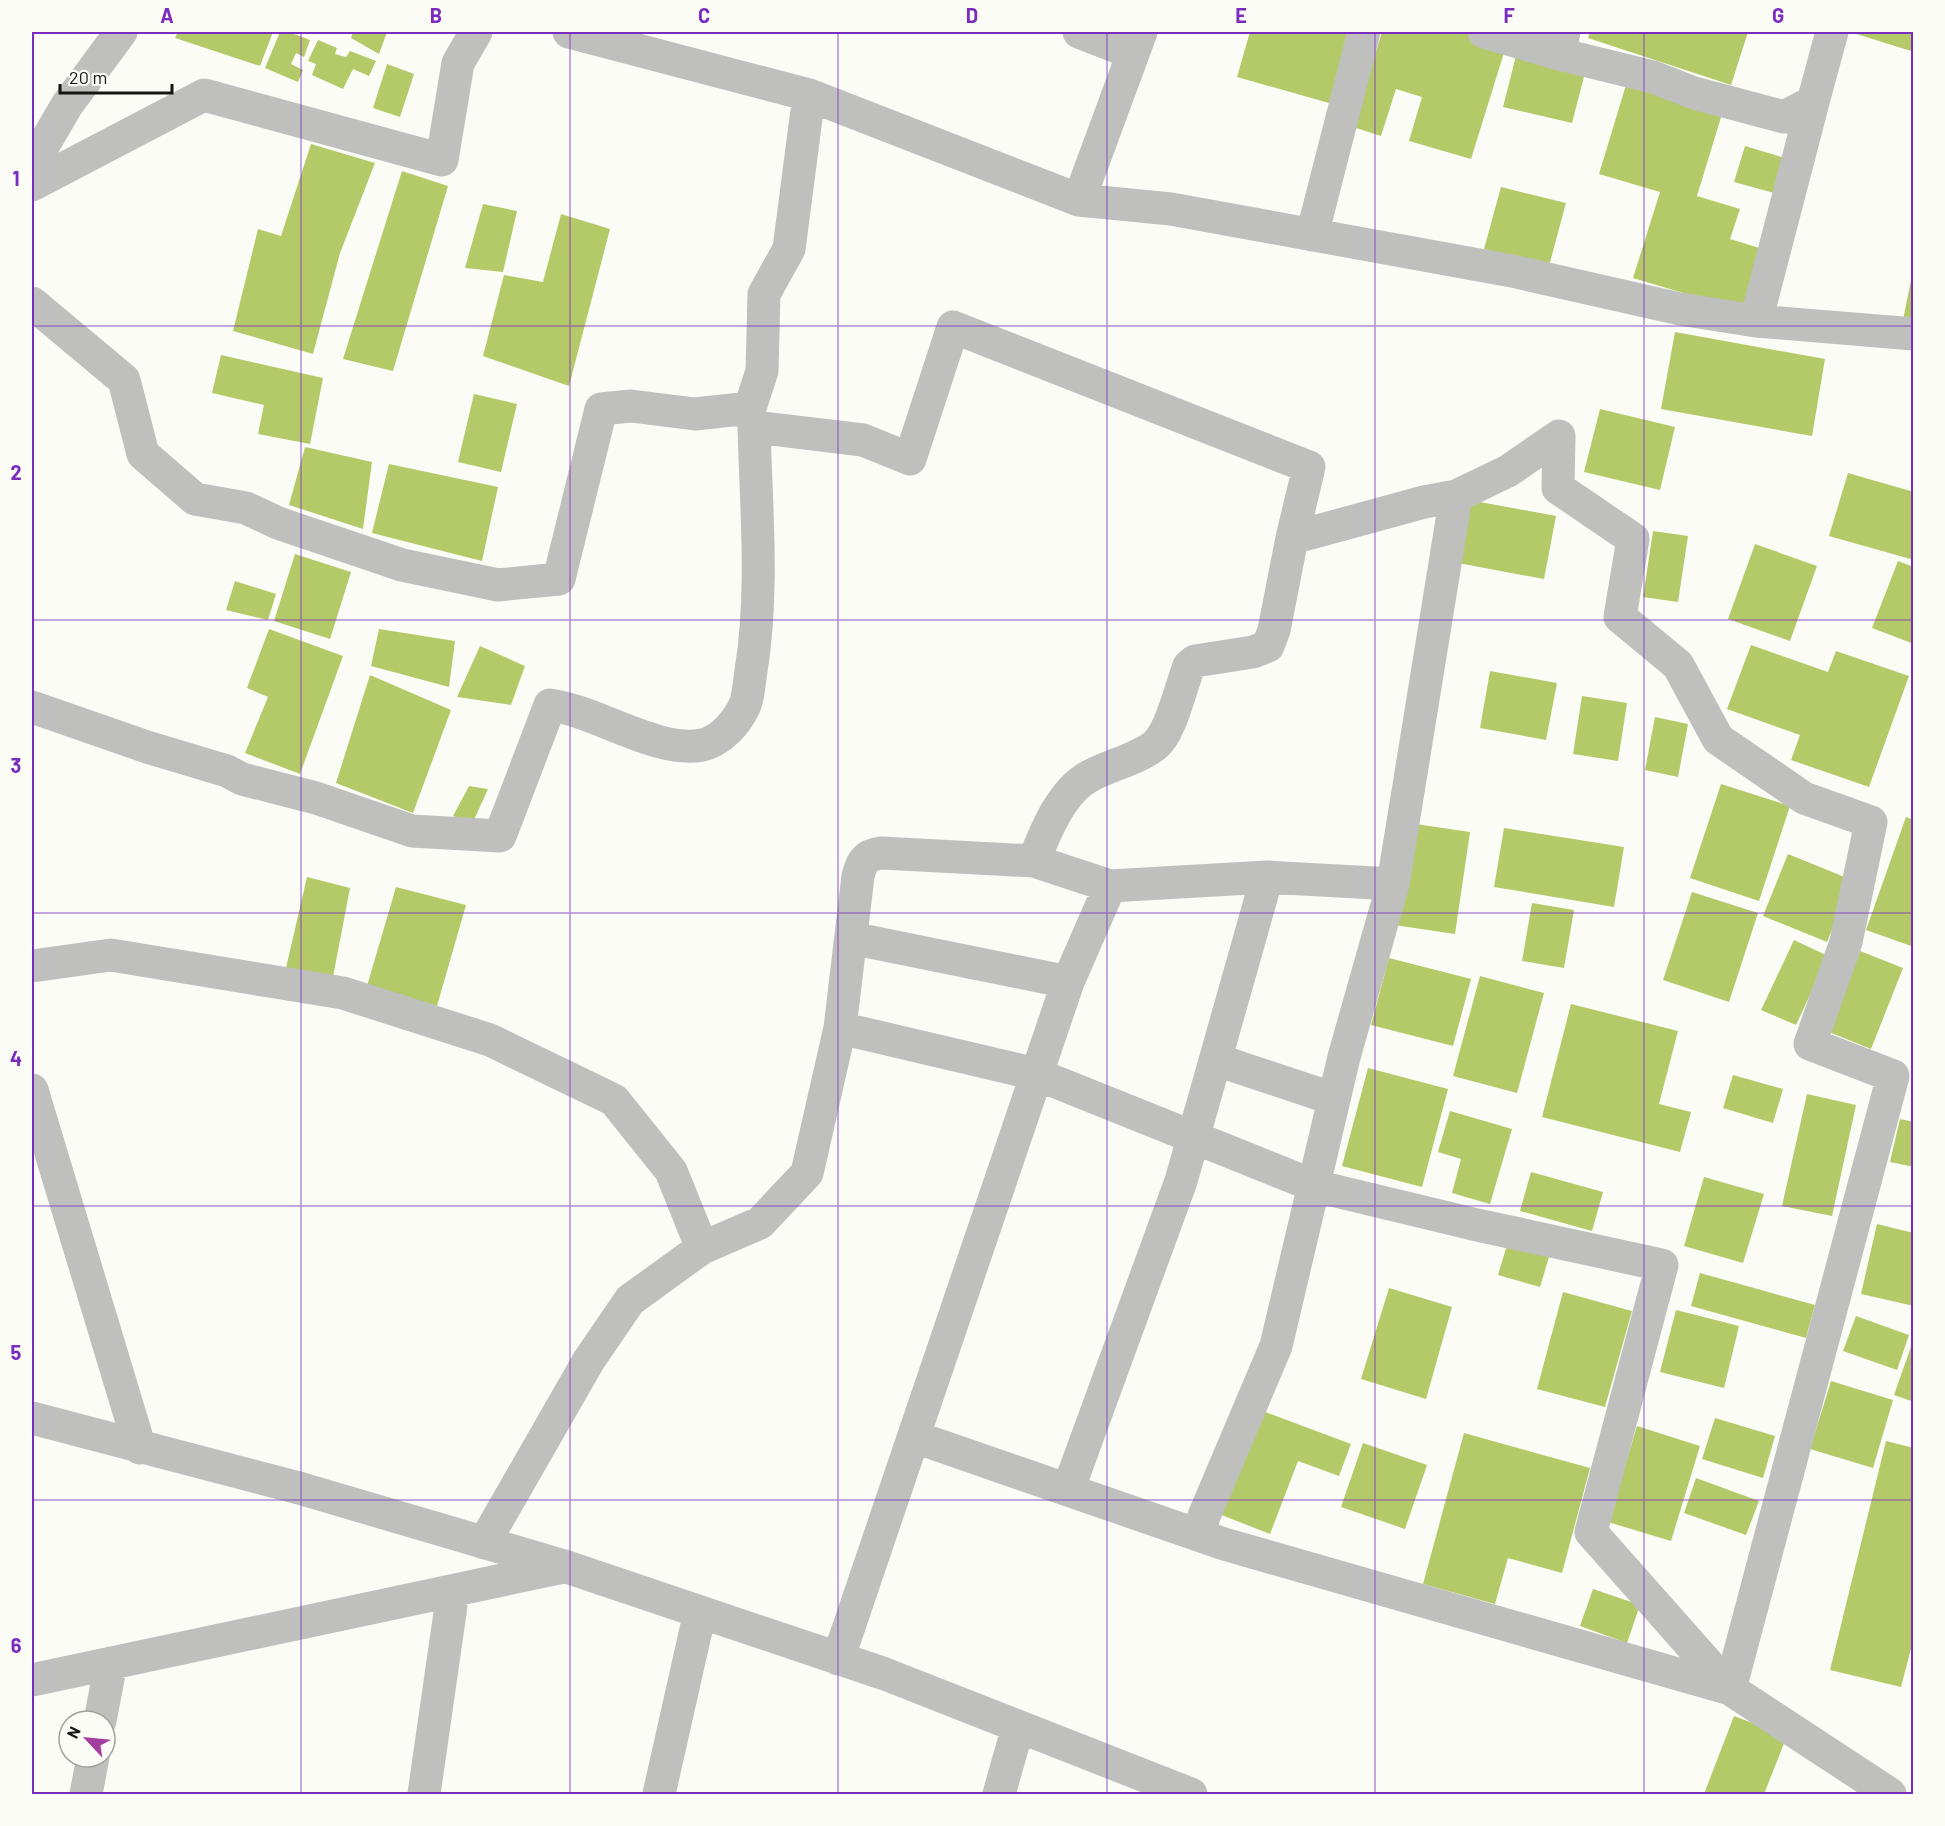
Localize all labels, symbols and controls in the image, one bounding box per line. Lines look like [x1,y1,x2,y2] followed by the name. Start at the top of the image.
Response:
[160,3,174,27] text: A
[430,3,442,27] text: B
[698,3,710,27] text: C
[966,3,978,27] text: D
[1235,3,1247,27] text: E
[1503,3,1515,27] text: F
[1772,3,1784,27] text: G
[60,57,172,95] scale bar
[69,66,107,88] text: 20 m
[12,166,20,190] text: 1
[10,460,22,484] text: 2
[11,753,21,777] text: 3
[10,1046,22,1070] text: 4
[11,1340,22,1364] text: 5
[11,1633,22,1657] text: 6
[57,1709,117,1769] north arrow
[62,1723,84,1741] text: N

